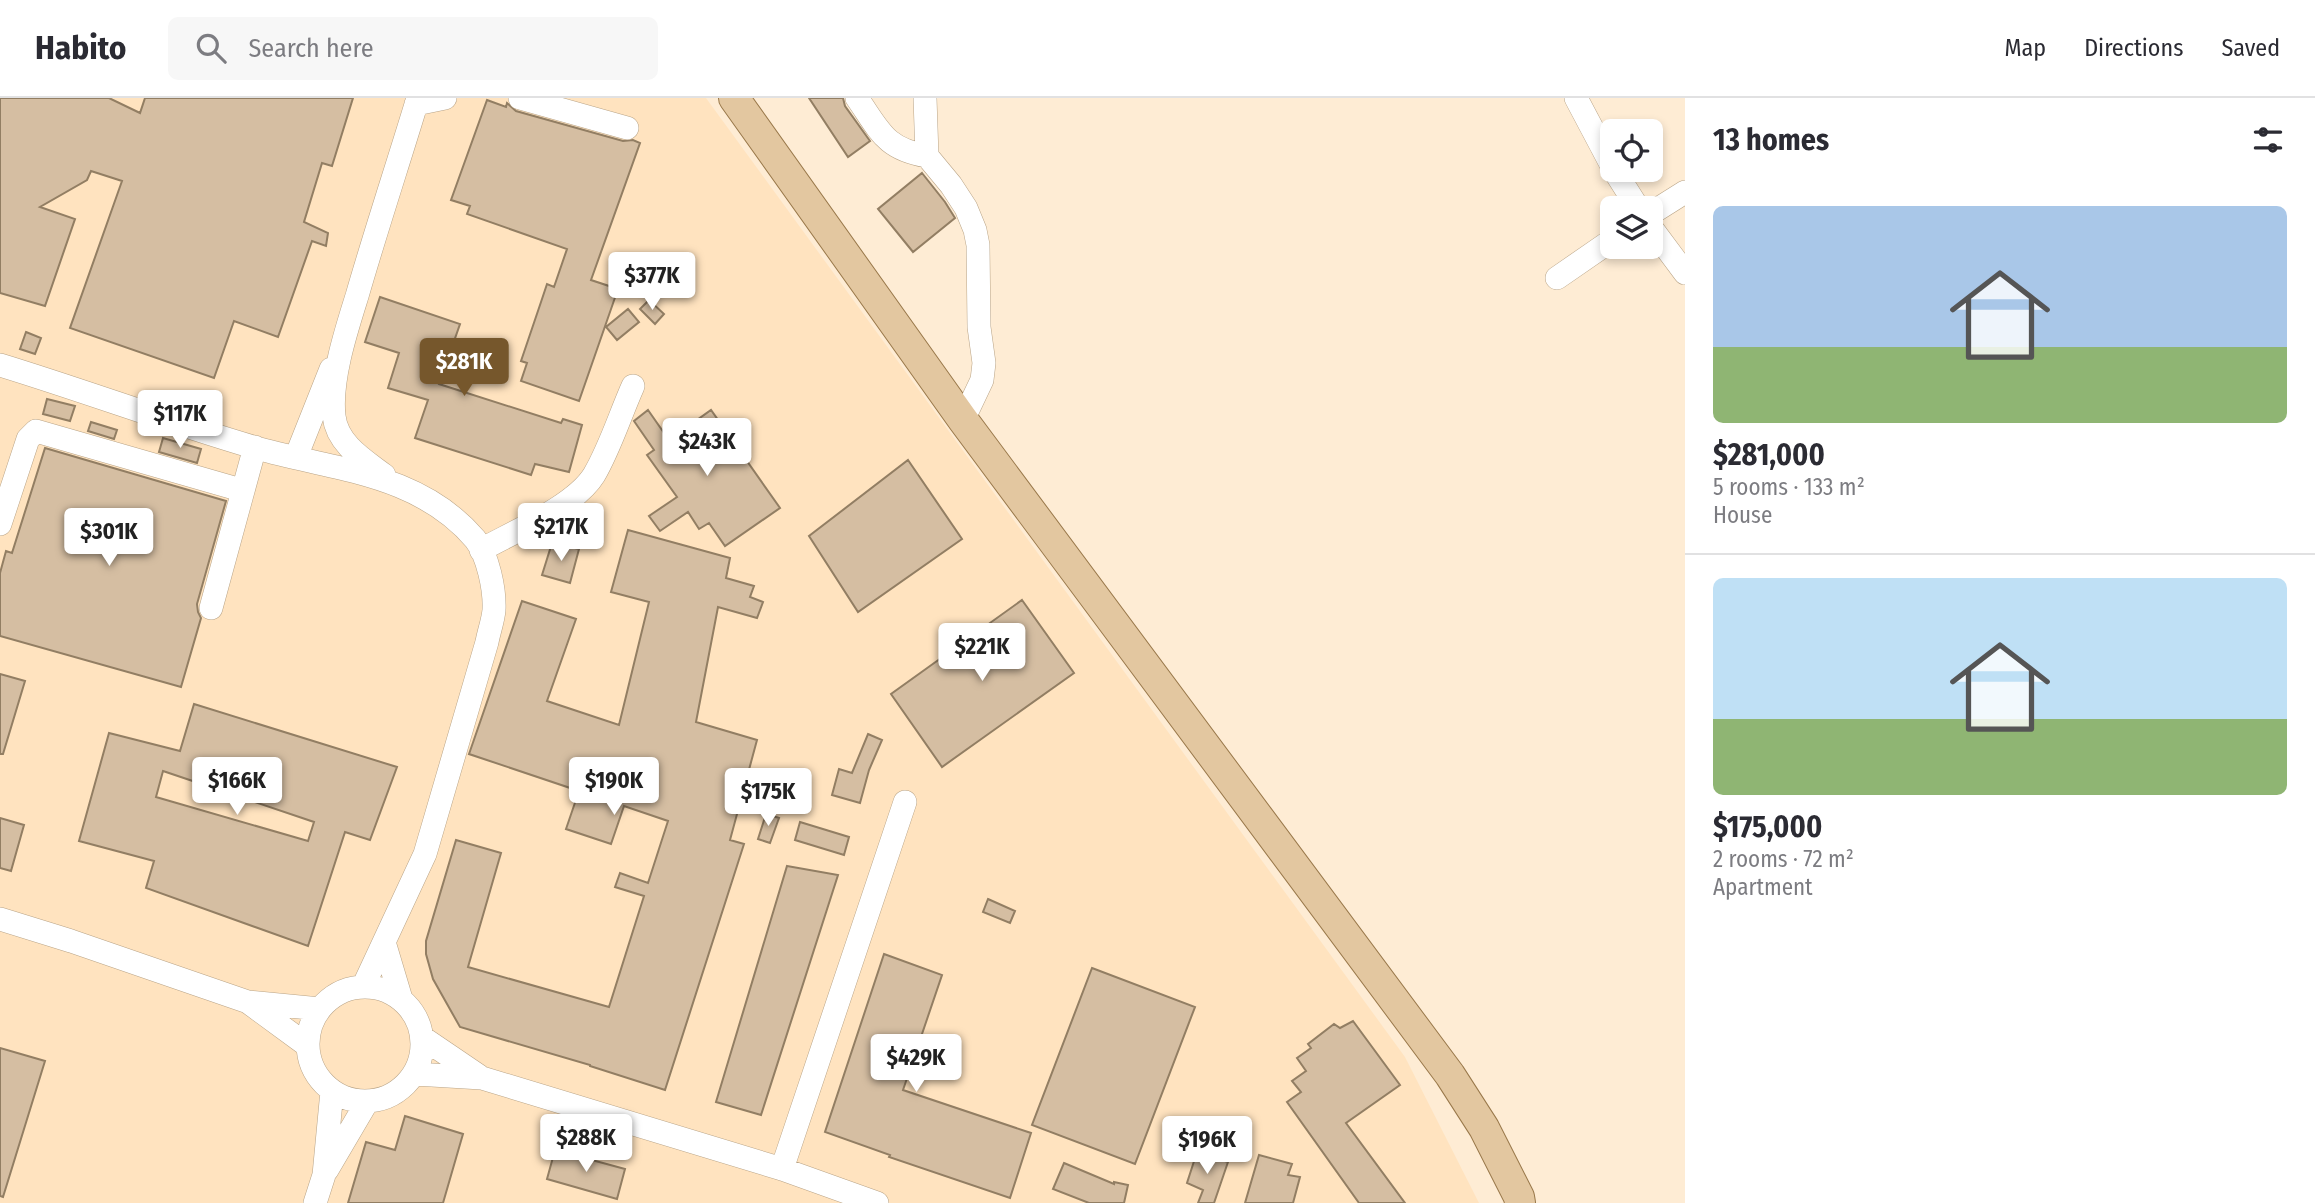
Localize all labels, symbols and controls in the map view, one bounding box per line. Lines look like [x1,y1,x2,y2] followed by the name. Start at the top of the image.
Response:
[168,17,658,80] search box
[35,28,126,68] text: Habito
[192,29,230,67] icon: search
[248,33,374,64] text: Search here
[2005,34,2046,62] text: Map
[2084,34,2183,62] text: Directions
[2221,34,2280,62] text: Saved
[1600,119,1663,259] map controls
[1600,119,1663,182] button: locate
[2249,121,2287,159] icon: filters
[1713,122,1829,158] text: 13 homes
[1600,196,1663,259] button: layers
[603,252,701,312] pin: $377K
[1937,252,2063,378] icon: home
[624,261,680,289] text: $377K
[415,338,513,398] pin: $281K
[436,347,492,375] text: $281K
[131,390,229,450] pin: $117K
[154,399,206,427] text: $117K
[658,418,756,478] pin: $243K
[678,427,736,455] text: $243K
[1713,437,1825,473] text: $281,000
[1713,473,1865,501] text: 5 rooms · 133 m²
[1713,501,1772,529] text: House
[512,504,610,563] pin: $217K
[60,508,158,568] pin: $301K
[534,512,588,540] text: $217K
[80,517,138,545] text: $301K
[933,624,1031,683] pin: $221K
[1937,624,2063,750] icon: home
[954,632,1010,660] text: $221K
[188,758,286,817] pin: $166K
[565,758,663,817] pin: $190K
[208,766,266,794] text: $166K
[585,766,643,794] text: $190K
[719,768,817,828] pin: $175K
[741,777,795,805] text: $175K
[1713,809,1822,845] text: $175,000
[1713,845,1854,873] text: 2 rooms · 72 m²
[1713,873,1813,901] text: Apartment
[867,1034,965,1094] pin: $429K
[887,1043,945,1071] text: $429K
[537,1114,635,1174] pin: $288K
[1158,1116,1256,1176] pin: $196K
[556,1123,616,1151] text: $288K
[1178,1125,1236,1153] text: $196K

